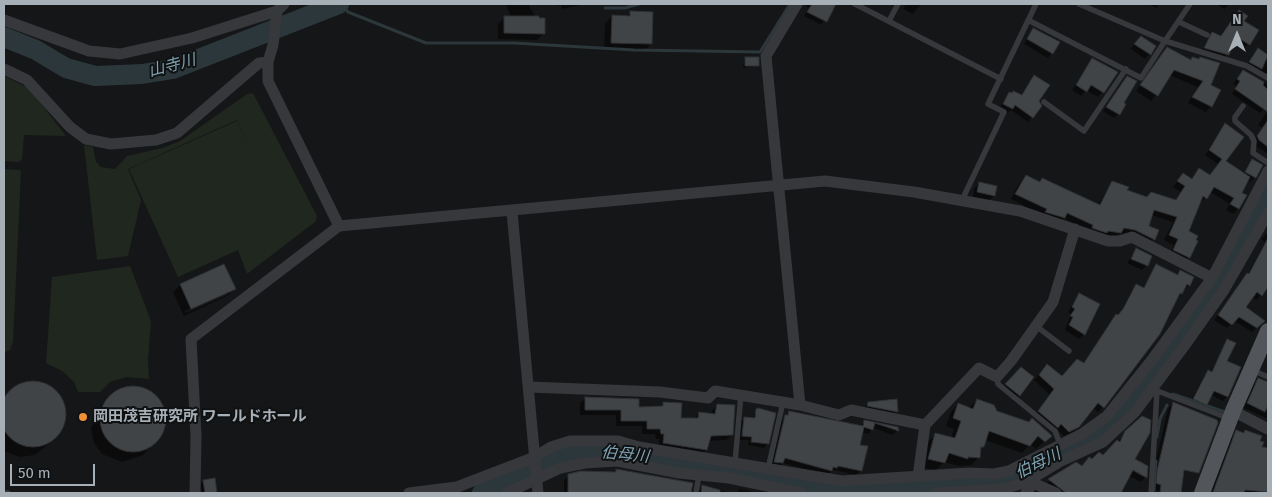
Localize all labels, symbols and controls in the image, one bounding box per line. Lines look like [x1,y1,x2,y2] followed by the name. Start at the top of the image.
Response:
[1212,10,1262,60] north arrow
[1232,11,1242,28] text: N
[146,51,198,81] water label: 山寺川
[93,408,307,426] place label: 岡田茂吉研究所 ワールドホール
[77,411,89,423] marker: 岡田茂吉研究所 ワールドホール
[600,443,650,467] water label: 伯母川
[1012,445,1064,483] water label: 伯母川
[12,454,98,486] scale bar
[18,464,51,482] text: 50 m

